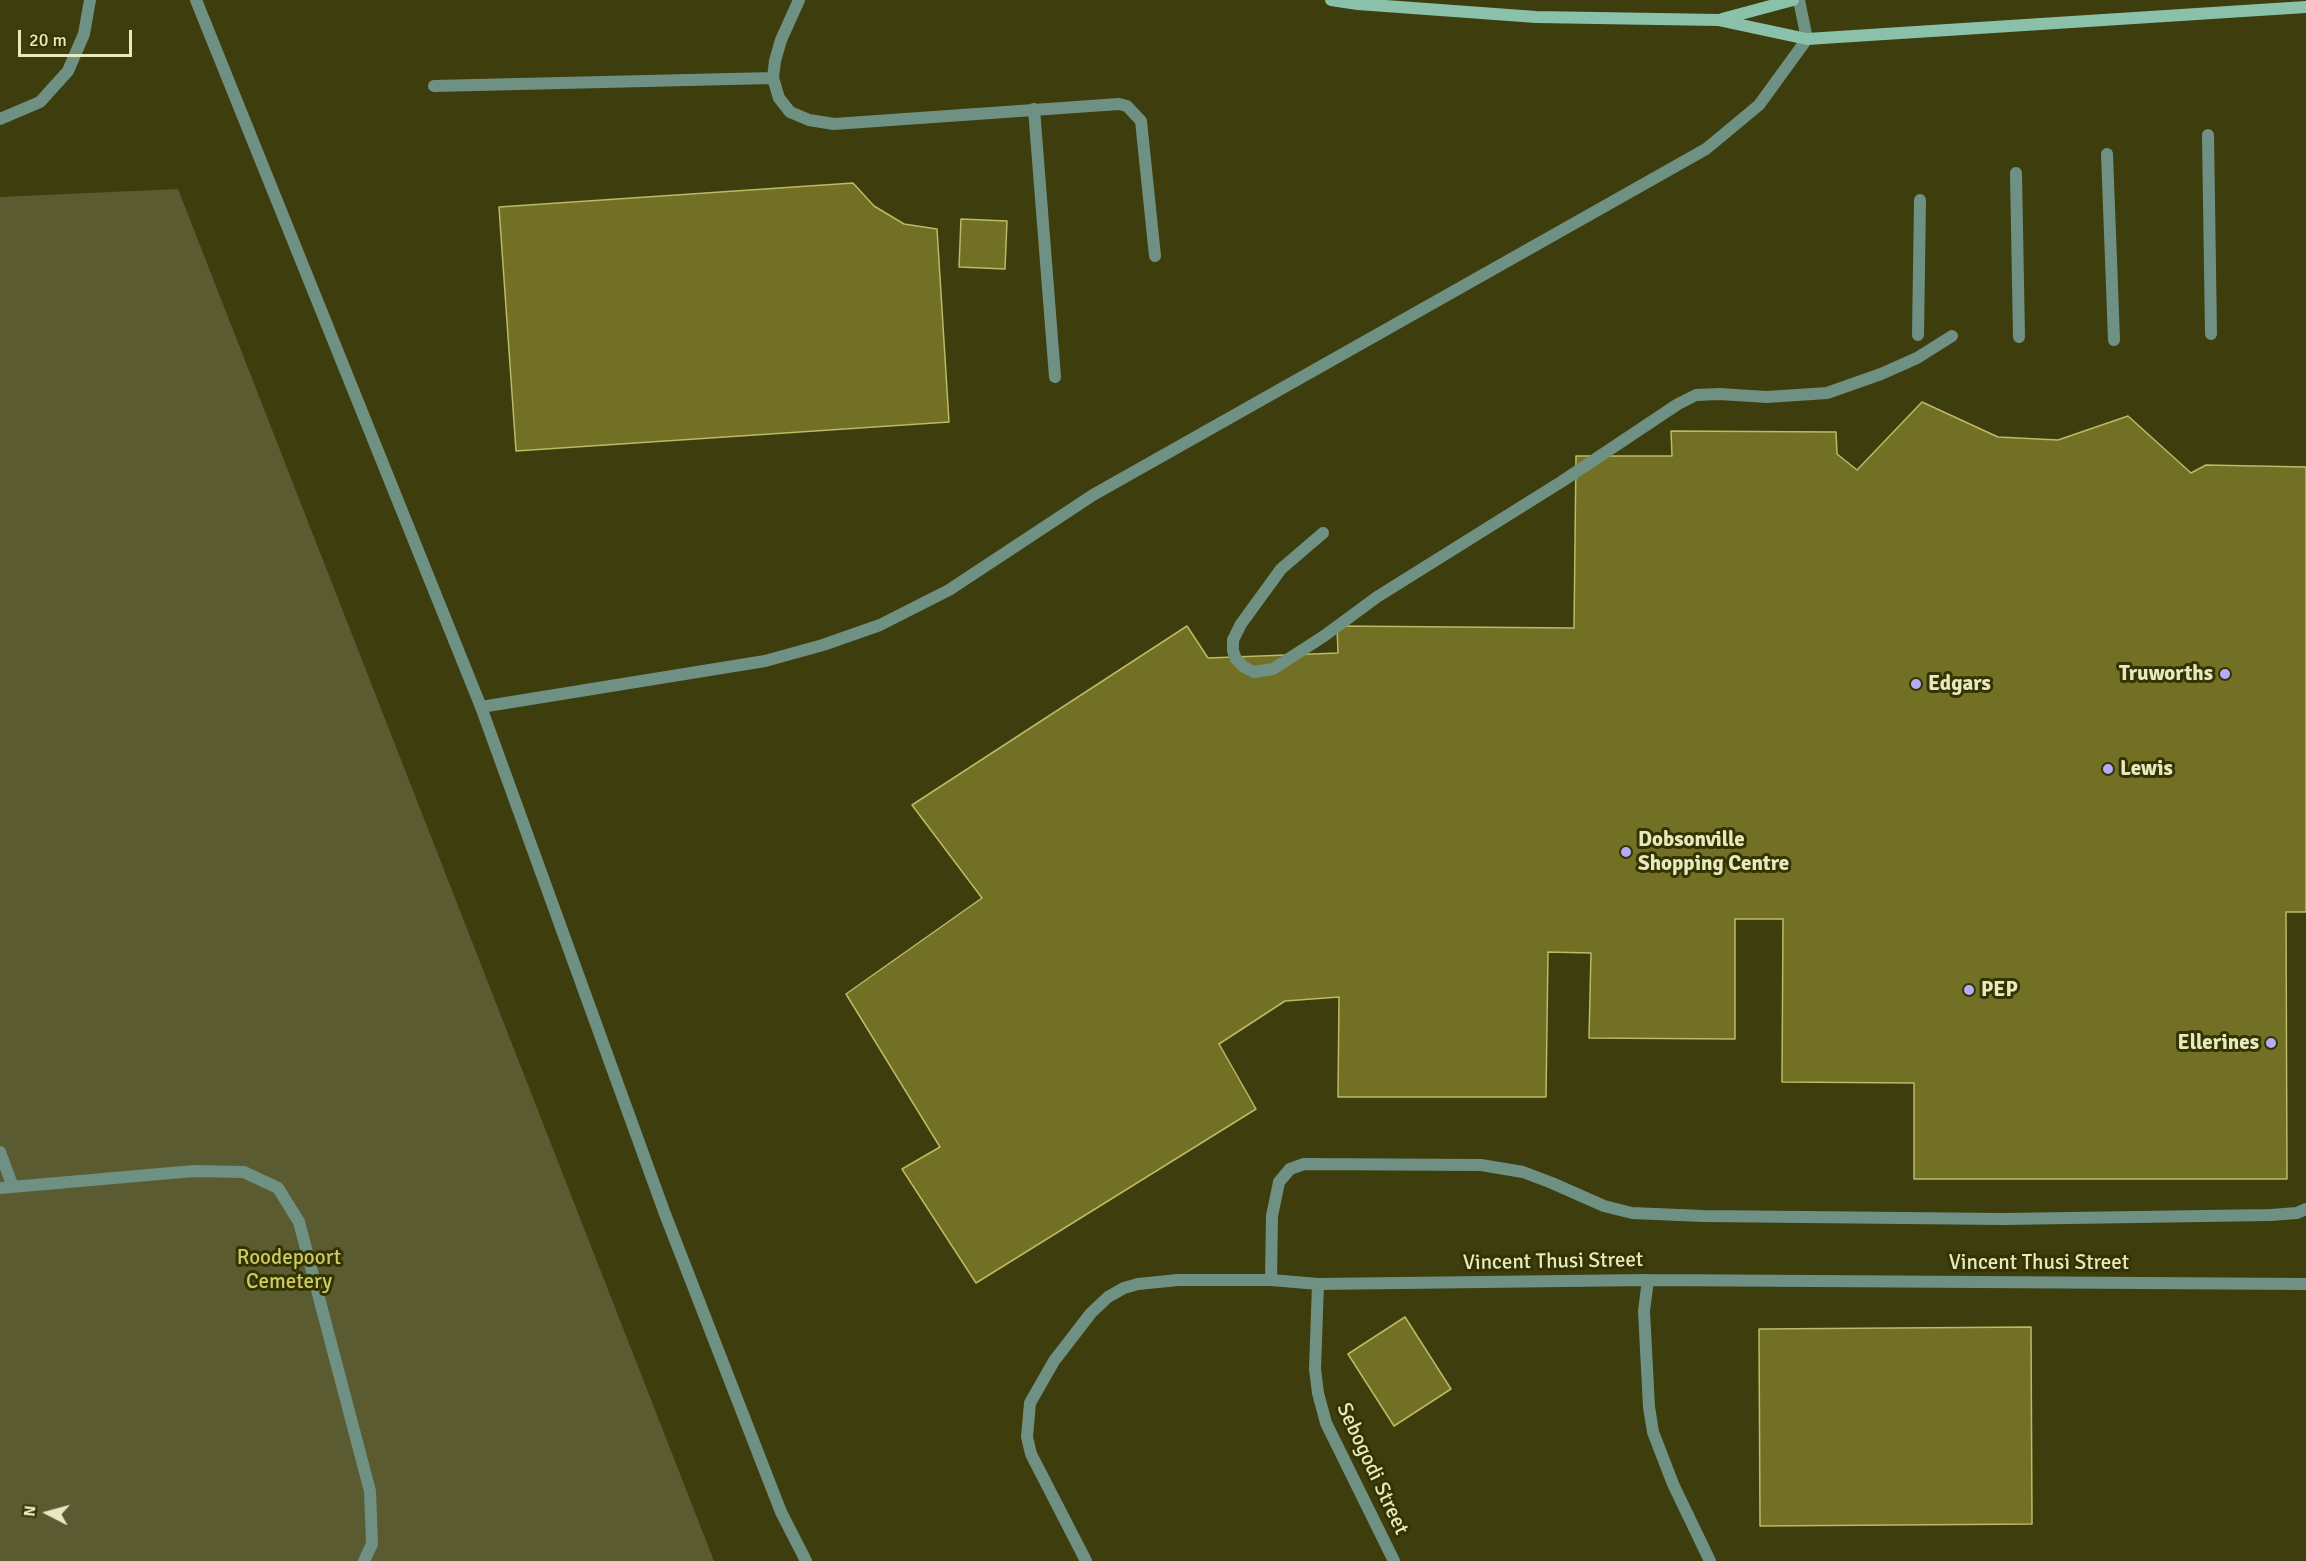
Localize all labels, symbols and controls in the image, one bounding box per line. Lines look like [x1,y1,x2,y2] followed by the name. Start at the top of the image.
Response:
[21,18,135,56] scale bar
[29,29,67,51] text: 20 m
[2119,661,2213,687] place label: Truworths
[2218,667,2232,681] marker: Truworths
[1928,671,1991,697] place label: Edgars
[1909,677,1923,691] marker: Edgars
[2120,756,2173,782] place label: Lewis
[2101,762,2115,776] marker: Lewis
[1638,827,1789,877] place label: Dobsonville Shopping Centre
[1619,845,1633,859] marker: Dobsonville Shopping Centre
[1981,977,2018,1003] place label: PEP
[1962,983,1976,997] marker: PEP
[2178,1030,2259,1056] place label: Ellerines
[2264,1036,2278,1050] marker: Ellerines
[237,1245,341,1295] park label: Roodepoort Cemetery
[1463,1248,1643,1276] street label: Vincent Thusi Street
[1949,1250,2129,1276] street label: Vincent Thusi Street
[1331,1399,1413,1539] street label: Sebogodi Street
[18,1483,78,1543] north arrow
[20,1505,41,1518] text: N

